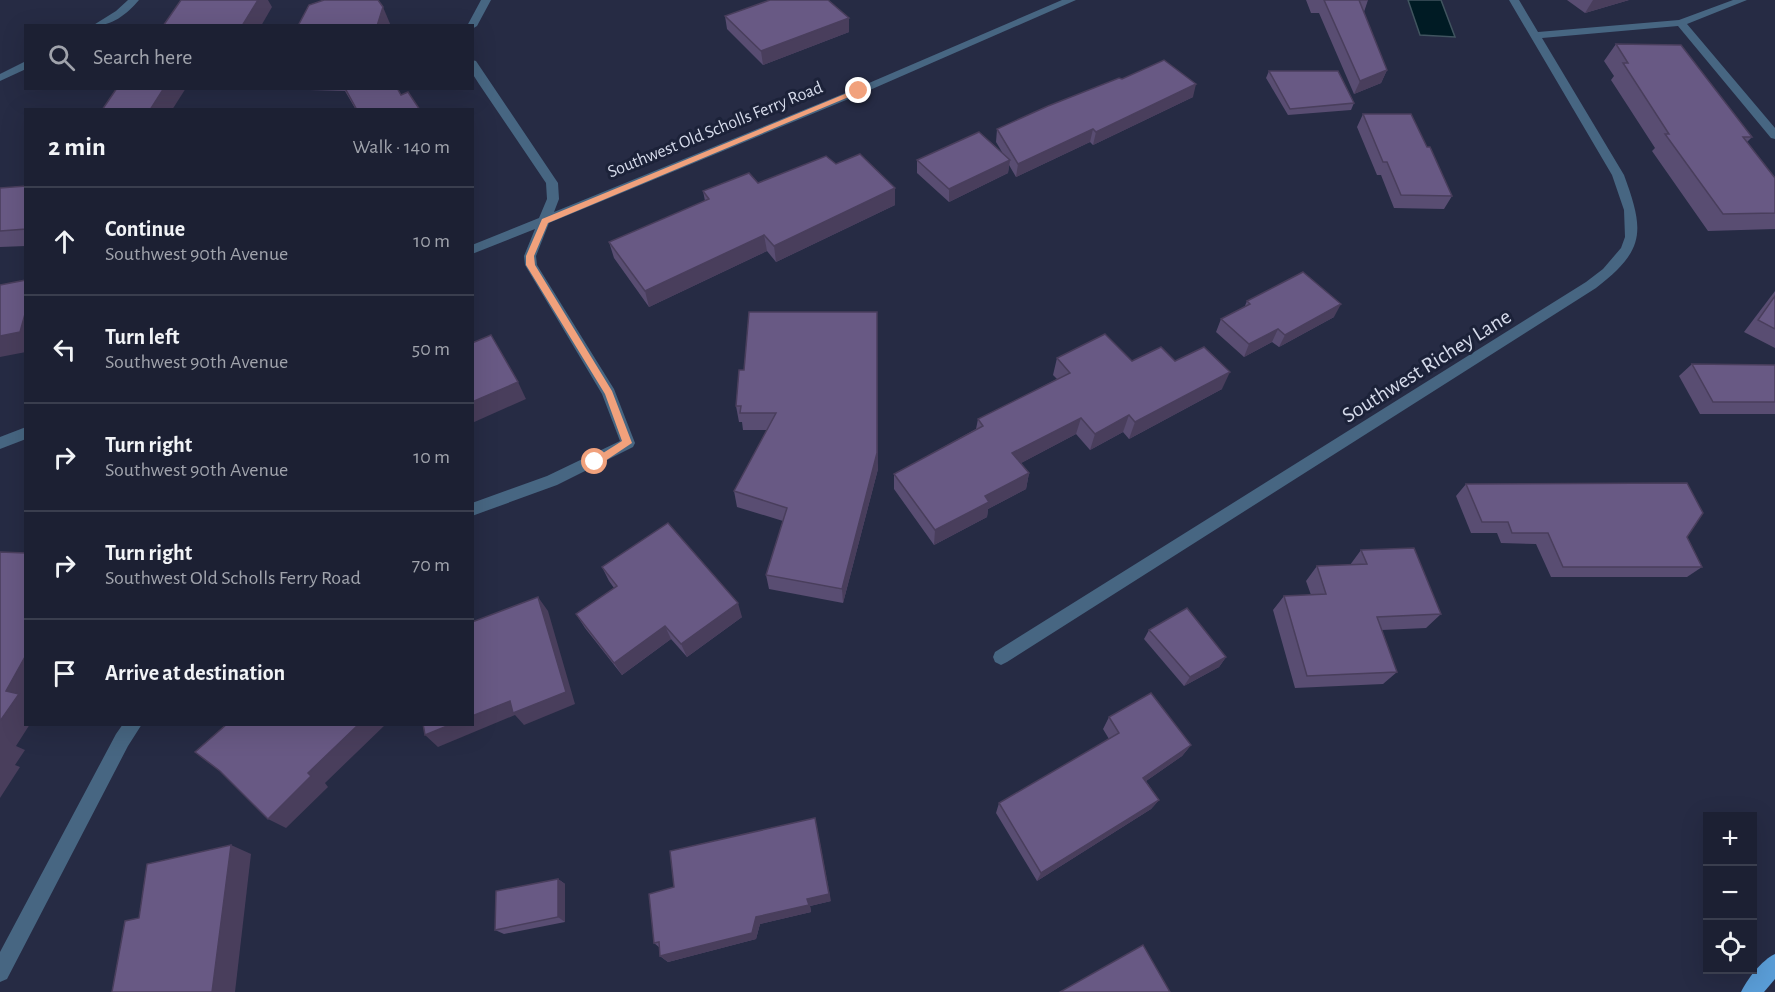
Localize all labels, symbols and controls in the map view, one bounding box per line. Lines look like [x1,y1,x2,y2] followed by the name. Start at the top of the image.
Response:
[24,24,474,90] search box
[45,41,78,74] icon: search
[93,46,192,68] text: Search here
[845,77,871,103] route end
[605,78,825,181] street label: Southwest Old Scholls Ferry Road
[48,134,106,160] text: 2 min
[352,137,450,157] text: Walk · 140 m
[105,218,185,240] text: Continue
[48,225,81,258] icon: ahead
[413,231,450,251] text: 10 m
[105,244,288,264] text: Southwest 90th Avenue
[1338,305,1515,427] street label: Southwest Richey Lane
[105,326,179,348] text: Turn left
[48,333,81,366] icon: left
[412,339,450,359] text: 50 m
[105,352,288,372] text: Southwest 90th Avenue
[105,434,192,456] text: Turn right
[48,441,81,474] icon: right
[413,447,450,467] text: 10 m
[581,448,607,474] route start
[105,460,288,480] text: Southwest 90th Avenue
[105,542,192,564] text: Turn right
[48,549,81,582] icon: right
[412,555,450,575] text: 70 m
[105,568,361,588] text: Southwest Old Scholls Ferry Road
[48,657,81,690] icon: arrive
[105,662,285,684] text: Arrive at destination
[1703,812,1757,974] map controls
[1703,812,1757,866] button: +
[1703,866,1757,920] button: −
[1703,920,1757,974] button: locate

